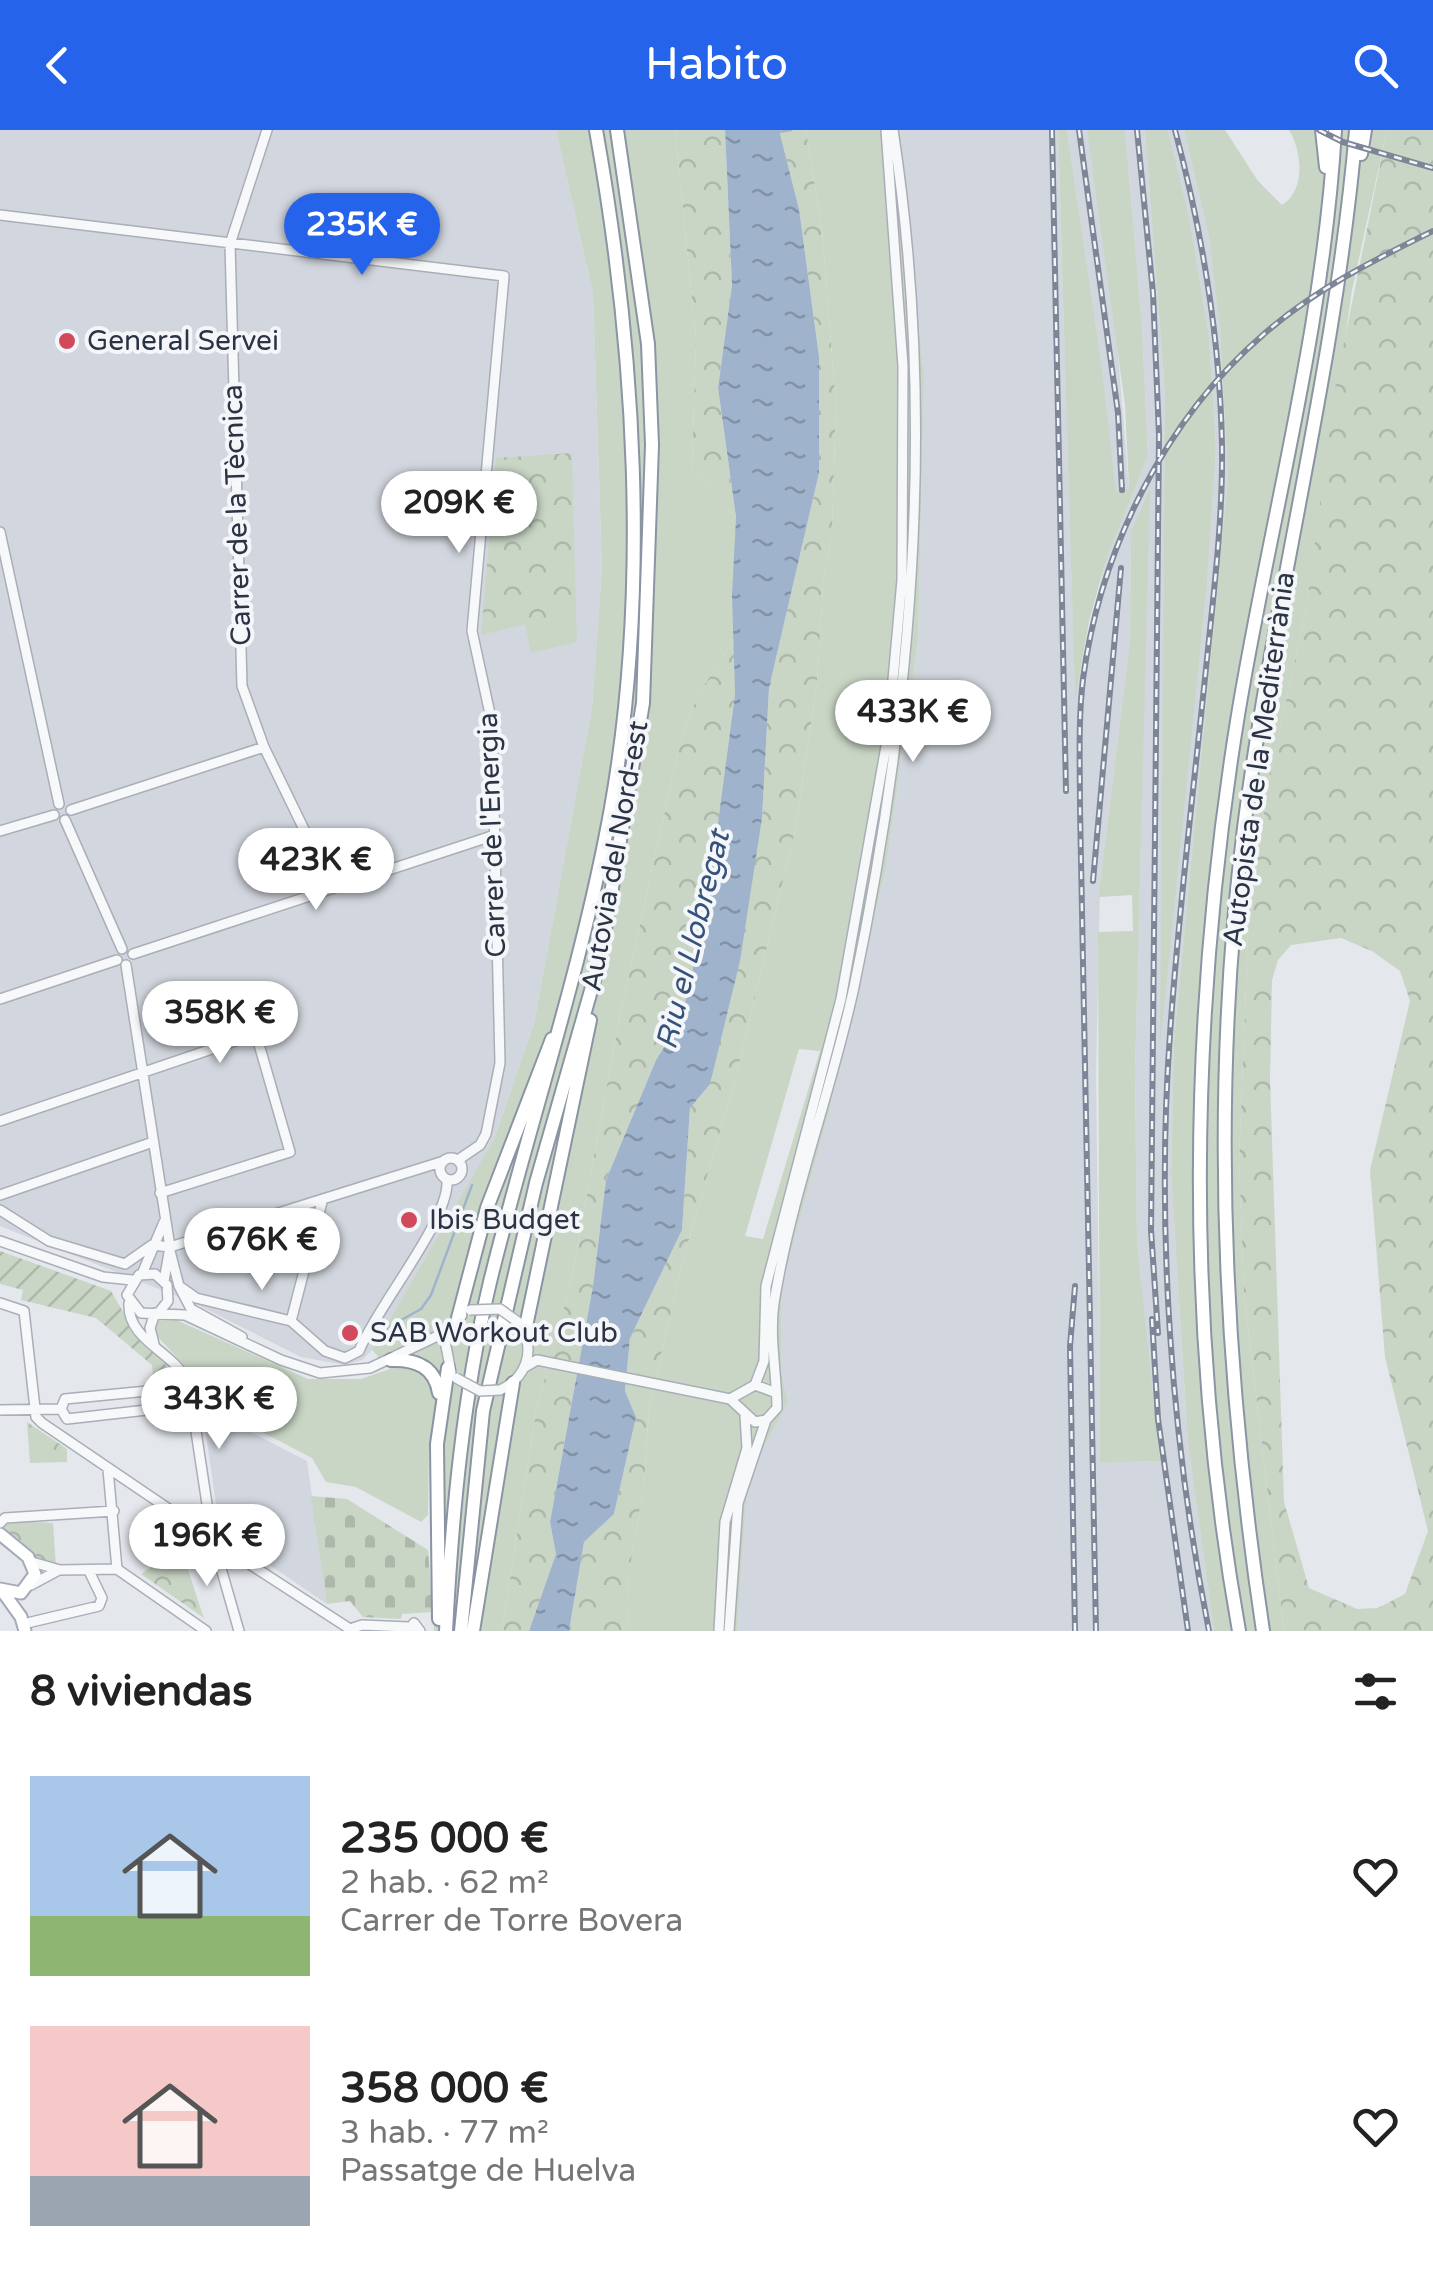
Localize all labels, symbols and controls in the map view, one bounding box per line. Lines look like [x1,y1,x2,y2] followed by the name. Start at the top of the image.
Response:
[30,38,85,93] icon: back
[645,38,788,92] text: Habito
[1348,38,1403,93] icon: search
[281,193,443,278] pin: 235K €
[306,206,418,244] text: 235K €
[87,324,279,358] place label: General Servei
[56,330,78,352] marker: General Servei
[215,384,259,646] street label: Carrer de la Tècnica
[378,471,540,556] pin: 209K €
[403,484,515,522] text: 209K €
[1216,569,1302,949] street label: Autopista de la Mediterrània
[832,680,994,765] pin: 433K €
[857,693,969,731] text: 433K €
[471,712,513,958] street label: Carrer de l'Energia
[574,718,656,994] street label: Autovia del Nord-est
[648,823,739,1053] water label: Riu el Llobregat
[235,828,397,913] pin: 423K €
[260,841,372,879] text: 423K €
[139,981,301,1066] pin: 358K €
[164,994,276,1032] text: 358K €
[429,1203,581,1237] place label: Ibis Budget
[181,1208,343,1293] pin: 676K €
[398,1209,420,1231] marker: Ibis Budget
[206,1221,318,1259] text: 676K €
[370,1316,618,1350] place label: SAB Workout Club
[339,1322,361,1344] marker: SAB Workout Club
[138,1367,300,1452] pin: 343K €
[163,1380,275,1418] text: 343K €
[126,1504,288,1589] pin: 196K €
[151,1517,263,1555] text: 196K €
[1348,1664,1403,1719] icon: filters
[30,1666,252,1717] text: 8 viviendas
[340,1813,549,1864] text: 235 000 €
[110,1816,230,1936] icon: home
[1348,1849,1403,1904] icon: heart
[340,1864,549,1902] text: 2 hab. · 62 m²
[340,1902,683,1940] text: Carrer de Torre Bovera
[340,2063,549,2114] text: 358 000 €
[110,2066,230,2186] icon: home
[1348,2099,1403,2154] icon: heart
[340,2114,549,2152] text: 3 hab. · 77 m²
[340,2152,636,2190] text: Passatge de Huelva

